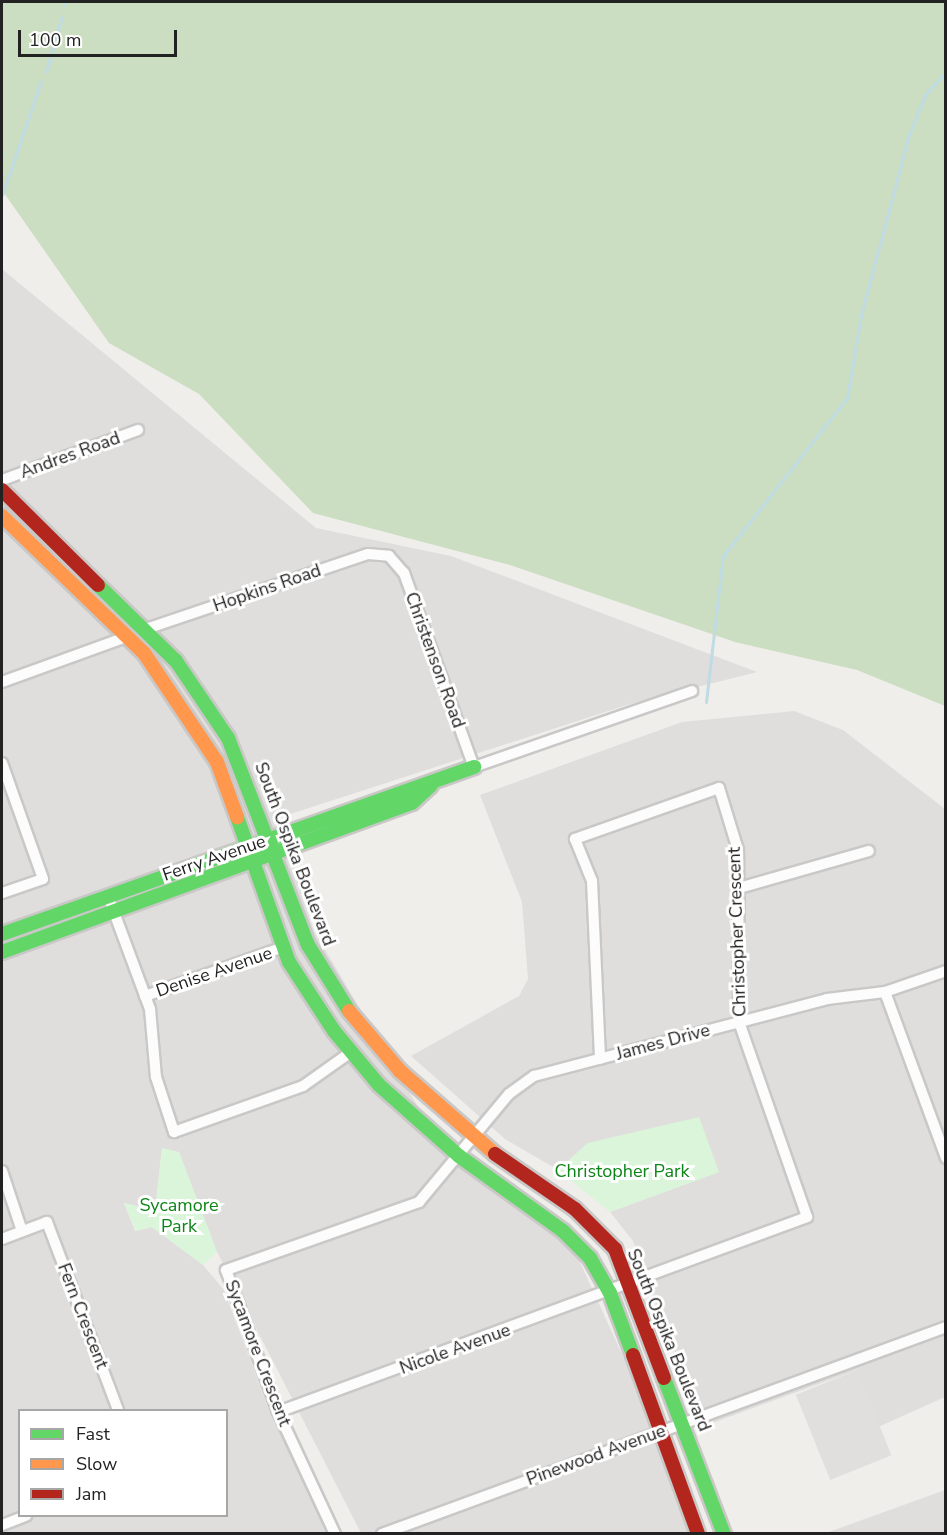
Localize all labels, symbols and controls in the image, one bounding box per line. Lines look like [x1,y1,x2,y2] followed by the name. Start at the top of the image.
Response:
[21,18,180,56] scale bar
[29,28,81,52] text: 100 m
[17,427,123,483] street label: Andres Road
[210,559,324,617] street label: Hopkins Road
[400,589,470,731] street label: Christenson Road
[250,759,340,949] street label: South Ospika Boulevard
[160,830,268,886] street label: Ferry Avenue
[723,847,751,1017] street label: Christopher Crescent
[153,942,275,1002] street label: Denise Avenue
[614,1019,712,1065] street label: James Drive
[554,1160,690,1182] park label: Christopher Park
[139,1195,219,1238] park label: Sycamore Park
[622,1246,716,1434] street label: South Ospika Boulevard
[53,1260,113,1372] street label: Fern Crescent
[220,1277,296,1429] street label: Sycamore Crescent
[397,1319,513,1379] street label: Nicole Avenue
[18,1409,228,1517] legend
[523,1420,669,1490] street label: Pinewood Avenue
[76,1422,110,1446] text: Fast
[76,1452,117,1476] text: Slow
[76,1482,107,1506] text: Jam

